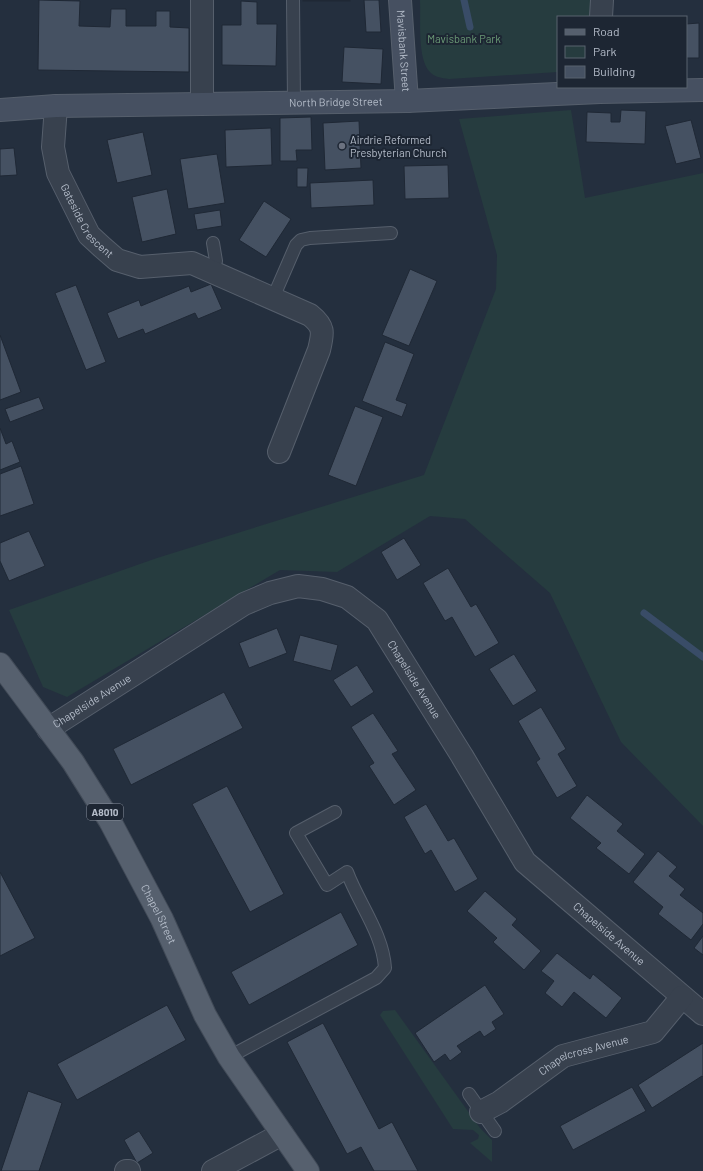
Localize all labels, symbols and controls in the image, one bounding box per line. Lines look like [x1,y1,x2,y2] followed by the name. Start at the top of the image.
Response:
[395,9,413,92] street label: Mavisbank Street
[557,16,687,88] legend
[593,24,620,38] text: Road
[427,32,501,45] park label: Mavisbank Park
[593,44,617,58] text: Park
[593,64,635,78] text: Building
[289,94,383,109] street label: North Bridge Street
[350,133,447,159] place label: Airdrie Reformed Presbyterian Church
[337,141,347,151] marker: Airdrie Reformed Presbyterian Church
[58,181,116,260] street label: Gateside Crescent
[385,638,444,721] street label: Chapelside Avenue
[50,671,133,730] street label: Chapelside Avenue
[87,804,123,820] road number: A8010
[139,882,179,946] street label: Chapel Street
[571,899,648,968] street label: Chapelside Avenue
[536,1032,630,1078] street label: Chapelcross Avenue

